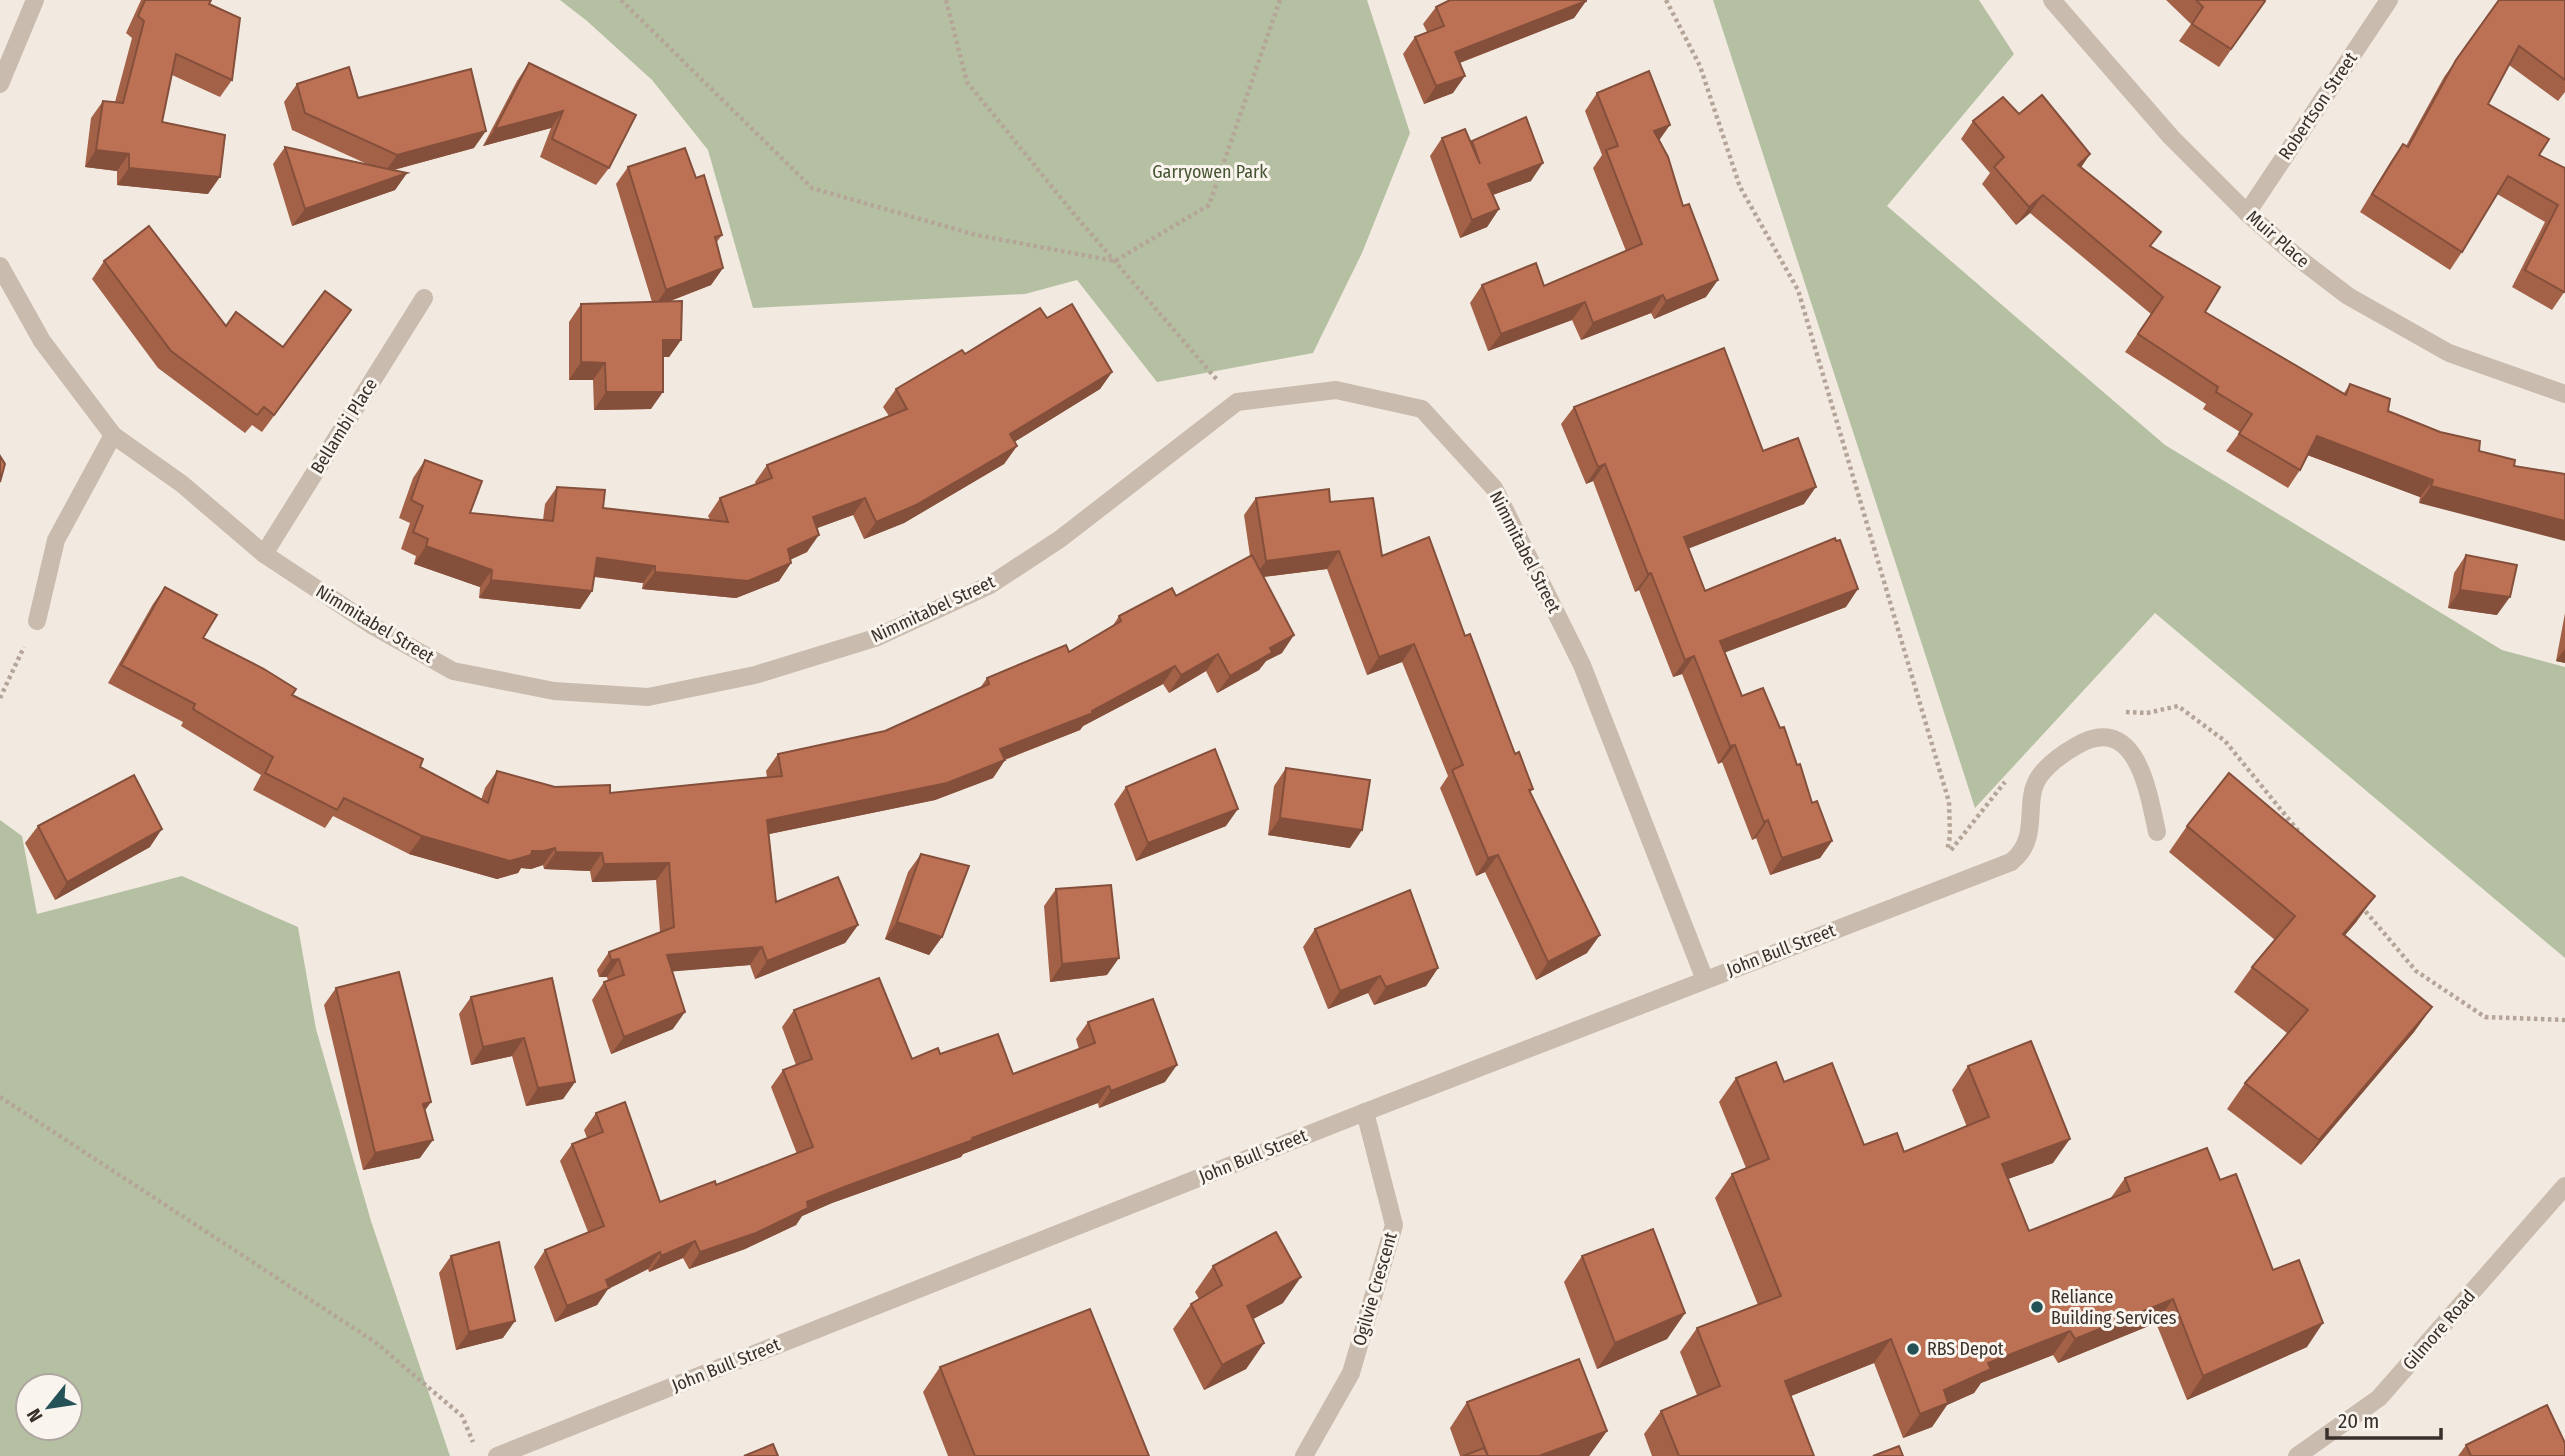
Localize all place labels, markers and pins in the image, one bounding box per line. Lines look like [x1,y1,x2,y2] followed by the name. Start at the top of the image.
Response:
[2051,1286,2177,1329] place label: Reliance Building Services
[2029,1299,2045,1315] marker: Reliance Building Services
[1927,1338,2004,1360] place label: RBS Depot
[1905,1341,1921,1357] marker: RBS Depot

